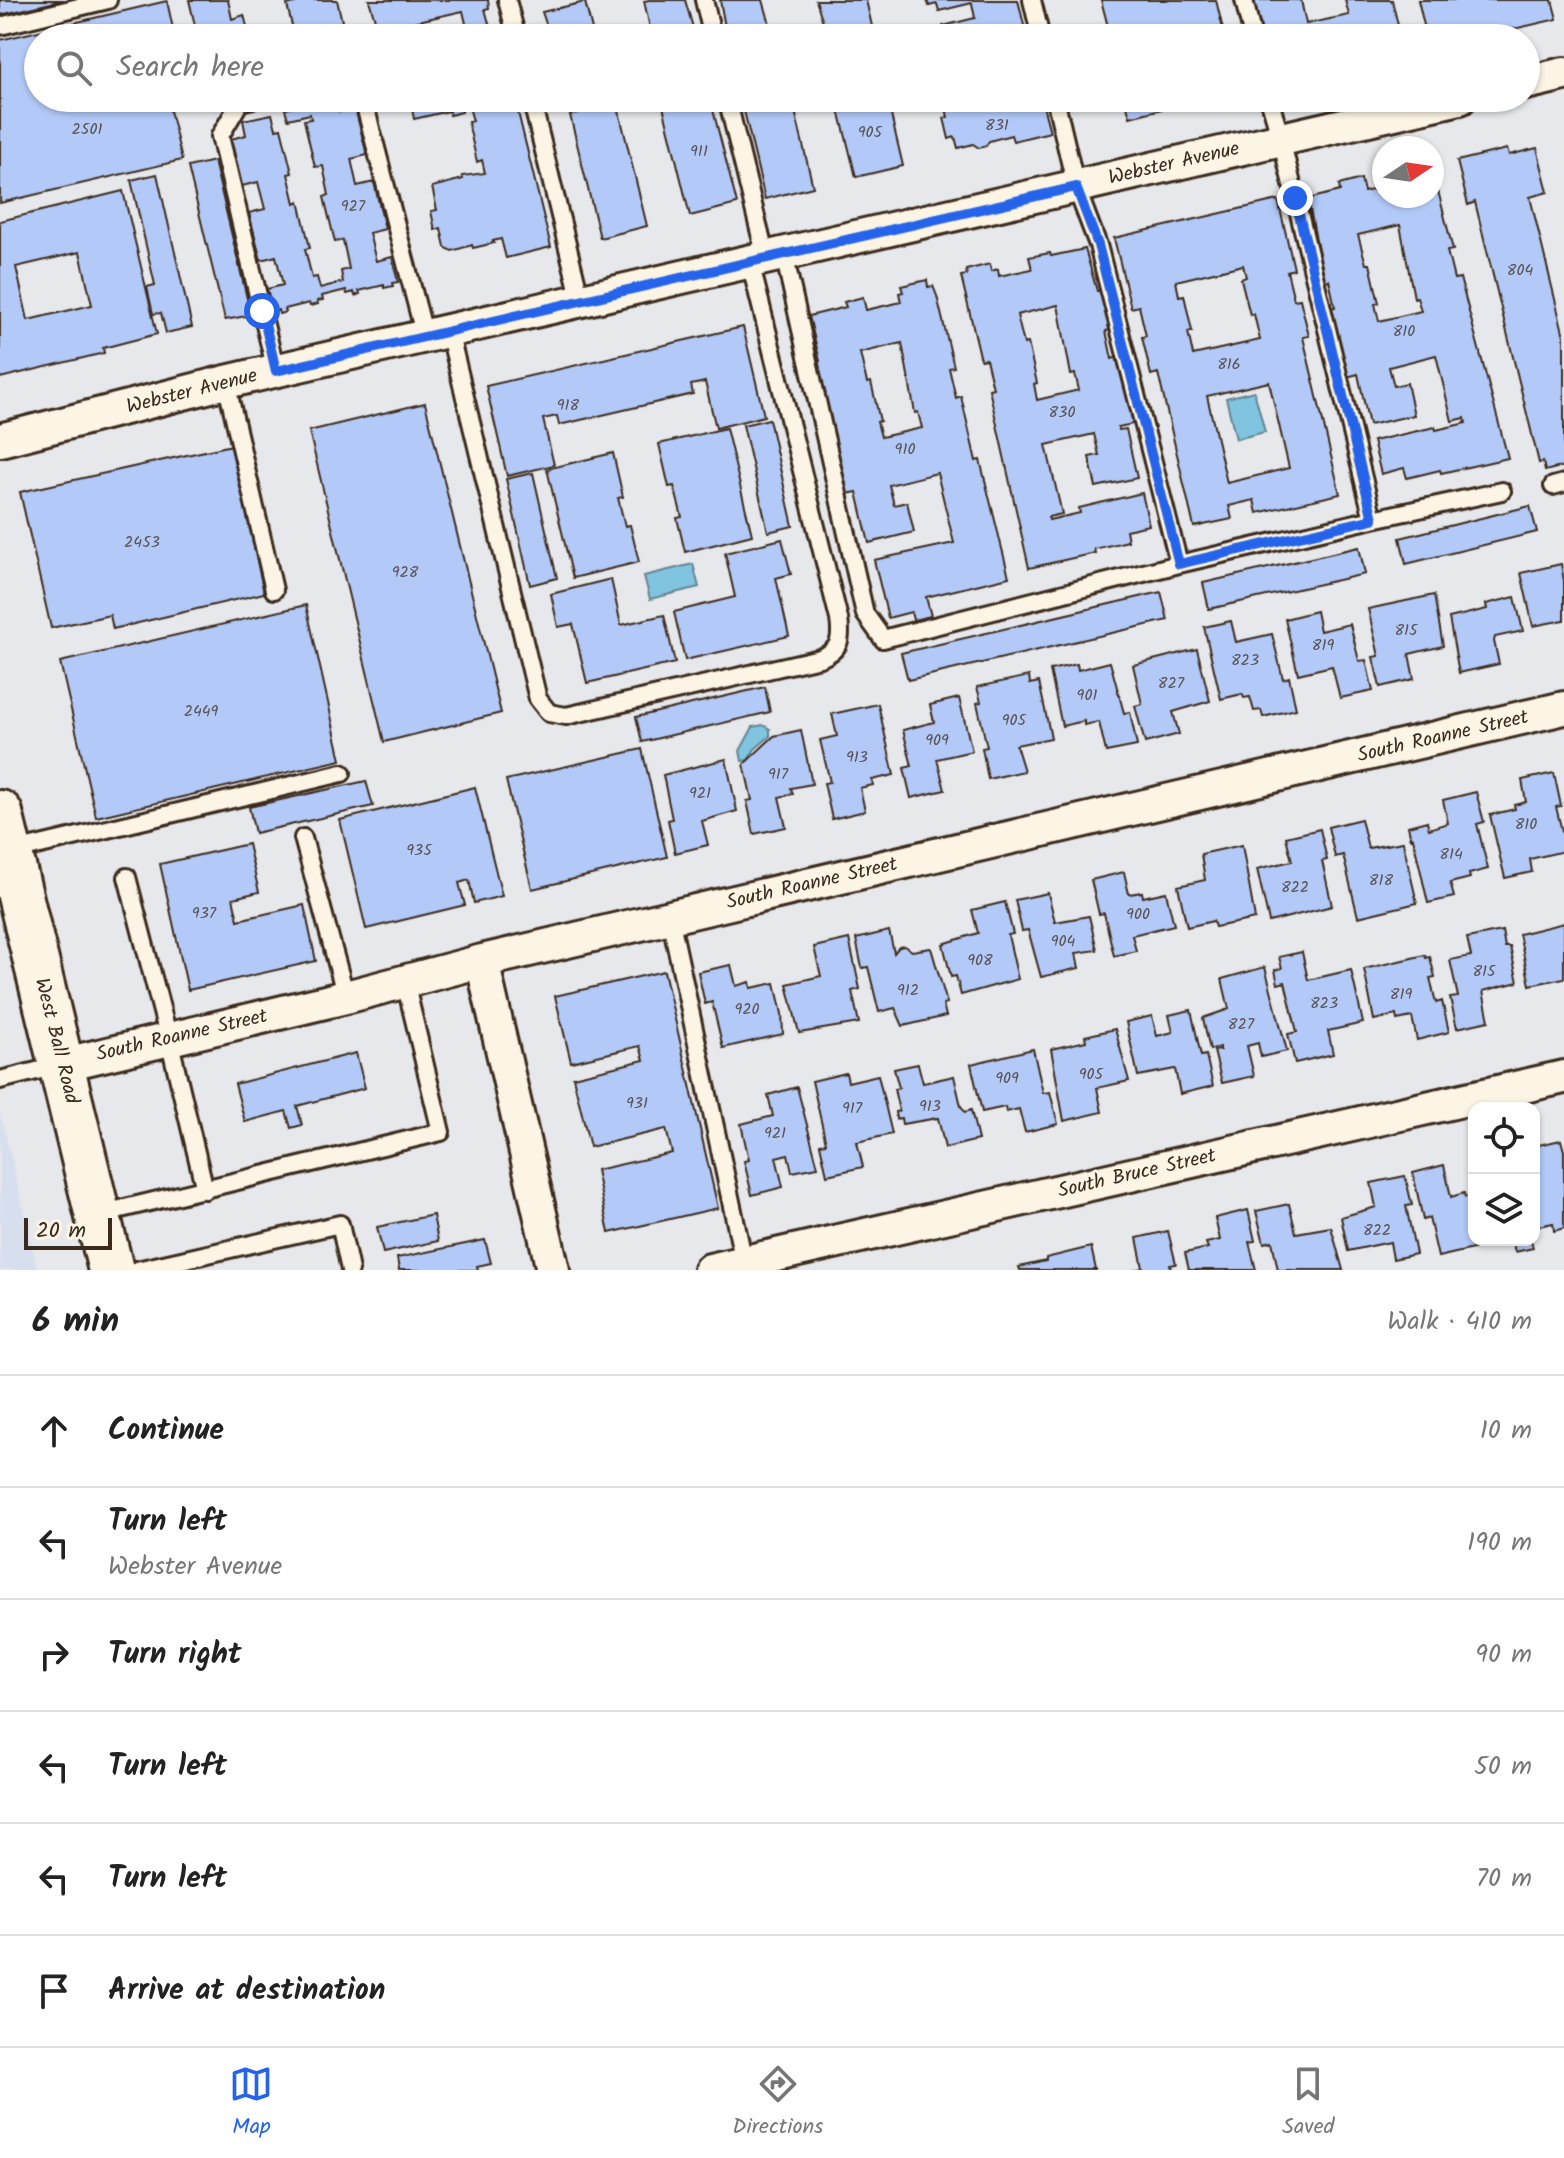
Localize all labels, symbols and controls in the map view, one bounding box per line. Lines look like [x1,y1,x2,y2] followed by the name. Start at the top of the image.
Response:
[24,24,1540,112] search box
[116,44,264,92] text: Search here
[52,46,96,90] icon: search
[985,113,1009,138] house number: 831
[72,117,102,142] house number: 2501
[858,120,884,145] house number: 905
[1105,133,1243,195] street label: Webster Avenue
[1372,136,1444,208] north arrow
[690,139,708,164] house number: 911
[1277,180,1313,216] route end
[341,194,366,219] house number: 927
[1507,258,1533,283] house number: 804
[244,293,280,329] route start
[1393,319,1415,344] house number: 810
[1217,352,1241,377] house number: 816
[123,360,261,424] street label: Webster Avenue
[557,393,580,418] house number: 918
[1049,400,1075,425] house number: 830
[895,437,915,462] house number: 910
[124,530,160,555] house number: 2453
[392,560,419,585] house number: 928
[1394,618,1419,643] house number: 815
[1312,633,1334,658] house number: 819
[1231,648,1259,673] house number: 823
[1158,671,1185,696] house number: 827
[1077,683,1097,708] house number: 901
[184,699,219,724] house number: 2449
[1354,702,1532,772] street label: South Roanne Street
[1002,708,1028,733] house number: 905
[925,728,949,753] house number: 909
[846,745,868,770] house number: 913
[768,762,789,787] house number: 917
[689,781,711,806] house number: 921
[1515,812,1537,837] house number: 810
[406,838,433,863] house number: 935
[1439,842,1463,867] house number: 814
[723,849,901,919] street label: South Roanne Street
[1369,868,1394,893] house number: 818
[1281,875,1309,900] house number: 822
[192,901,217,926] house number: 937
[1126,902,1150,927] house number: 900
[1051,929,1075,954] house number: 904
[967,948,993,973] house number: 908
[1472,959,1497,984] house number: 815
[25,975,87,1108] street label: West Ball Road
[897,978,919,1003] house number: 912
[1390,982,1412,1007] house number: 819
[1310,991,1338,1016] house number: 823
[734,997,760,1022] house number: 920
[93,1001,271,1071] street label: South Roanne Street
[1228,1012,1255,1037] house number: 827
[1079,1062,1105,1087] house number: 905
[995,1066,1019,1091] house number: 909
[626,1091,648,1116] house number: 931
[919,1094,941,1119] house number: 913
[842,1096,863,1121] house number: 917
[1468,1102,1540,1246] map controls
[1468,1102,1540,1174] button: locate
[764,1121,786,1146] house number: 921
[1055,1140,1219,1208] street label: South Bruce Street
[1468,1174,1540,1246] button: layers
[24,1214,112,1250] scale bar
[36,1214,86,1249] text: 20 m
[1363,1218,1391,1243] house number: 822
[32,1295,119,1349] text: 6 min
[1387,1301,1532,1343] text: Walk · 410 m
[108,1407,224,1455] text: Continue
[32,1409,76,1453] icon: ahead
[1480,1410,1532,1452] text: 10 m
[108,1498,227,1546] text: Turn left
[32,1521,76,1565] icon: left
[1467,1522,1532,1564] text: 190 m
[108,1546,282,1588] text: Webster Avenue
[108,1631,241,1679] text: Turn right
[32,1633,76,1677] icon: right
[1475,1634,1532,1676] text: 90 m
[108,1743,227,1791] text: Turn left
[32,1745,76,1789] icon: left
[1474,1746,1532,1788] text: 50 m
[108,1855,227,1903] text: Turn left
[32,1857,76,1901] icon: left
[1476,1858,1532,1900] text: 70 m
[108,1967,385,2015] text: Arrive at destination
[32,1969,76,2013] icon: arrive
[229,2062,273,2145] tab: Map
[732,2062,824,2145] tab: Directions
[1282,2062,1335,2145] tab: Saved

